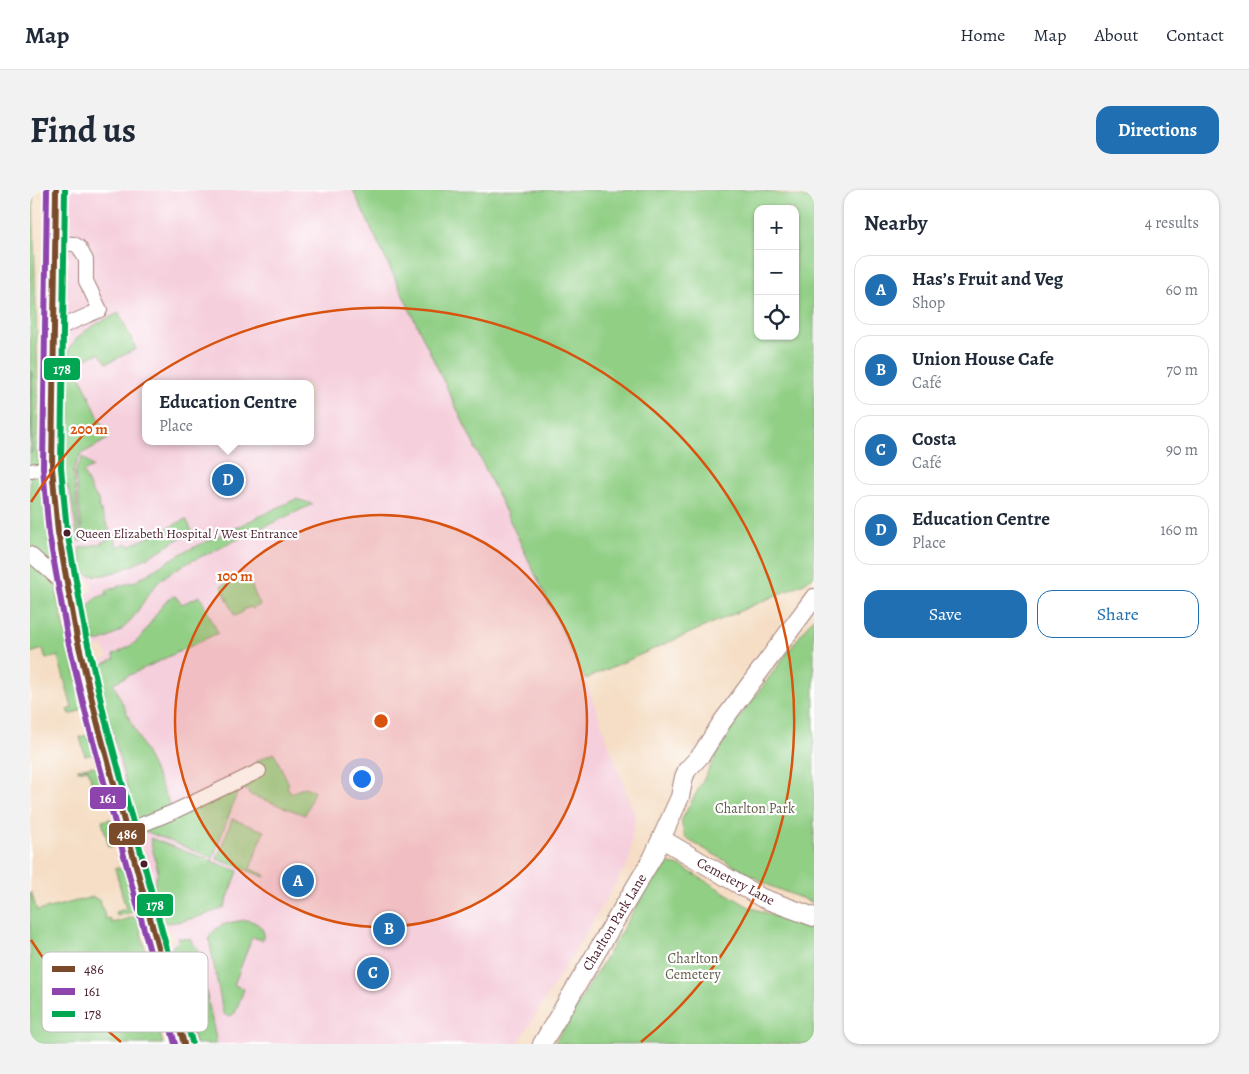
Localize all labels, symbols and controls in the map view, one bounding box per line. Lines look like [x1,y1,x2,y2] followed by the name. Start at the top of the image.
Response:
[25,19,69,51] text: Map
[960,23,1005,47] text: Home
[1033,23,1066,47] text: Map
[1094,23,1138,47] text: About
[1166,23,1224,47] text: Contact
[30,106,136,154] text: Find us
[1096,106,1219,154] button: Directions
[754,205,799,340] map controls
[754,205,799,250] button: +
[864,209,927,237] text: Nearby
[1145,212,1199,234] text: 4 results
[754,250,799,295] button: −
[912,266,1063,292] text: Has’s Fruit and Veg
[876,279,886,301] text: A
[1166,279,1198,301] text: 60 m
[912,292,945,314] text: Shop
[754,295,799,340] button: locate
[912,346,1054,372] text: Union House Cafe
[43,357,81,381] line badge: 178
[876,359,886,381] text: B
[1166,359,1198,381] text: 70 m
[53,360,71,379] text: 178
[912,372,942,394] text: Café
[142,380,314,445] popup
[159,389,297,415] text: Education Centre
[159,415,193,437] text: Place
[70,419,108,439] text: 200 m
[912,426,956,452] text: Costa
[876,439,886,461] text: C
[1166,439,1198,461] text: 90 m
[912,452,942,474] text: Café
[212,461,244,499] pin: D
[912,506,1050,532] text: Education Centre
[875,519,887,541] text: D
[1160,519,1198,541] text: 160 m
[76,525,298,542] place label: Queen Elizabeth Hospital / West Entrance
[62,528,72,538] marker: Queen Elizabeth Hospital / West Entrance
[912,532,946,554] text: Place
[217,566,253,586] text: 100 m
[864,590,1027,638] button: Save
[1037,590,1199,638] button: Share
[372,712,390,730] centre of rings
[349,766,375,792] your location
[89,786,127,810] line badge: 161
[100,789,116,808] text: 161
[715,799,795,818] park label: Charlton Park
[108,822,146,846] line badge: 486
[117,825,137,844] text: 486
[693,853,778,910] street label: Cemetery Lane
[139,859,149,869] unlabelled marker
[282,862,314,900] pin: A
[578,870,651,974] street label: Charlton Park Lane
[136,893,174,917] line badge: 178
[146,896,164,915] text: 178
[373,910,405,948] pin: B
[665,949,721,984] park label: Charlton Cemetery
[42,952,208,1032] legend
[357,954,389,992] pin: C
[84,960,104,979] text: 486
[84,982,100,1001] text: 161
[84,1005,102,1024] text: 178

